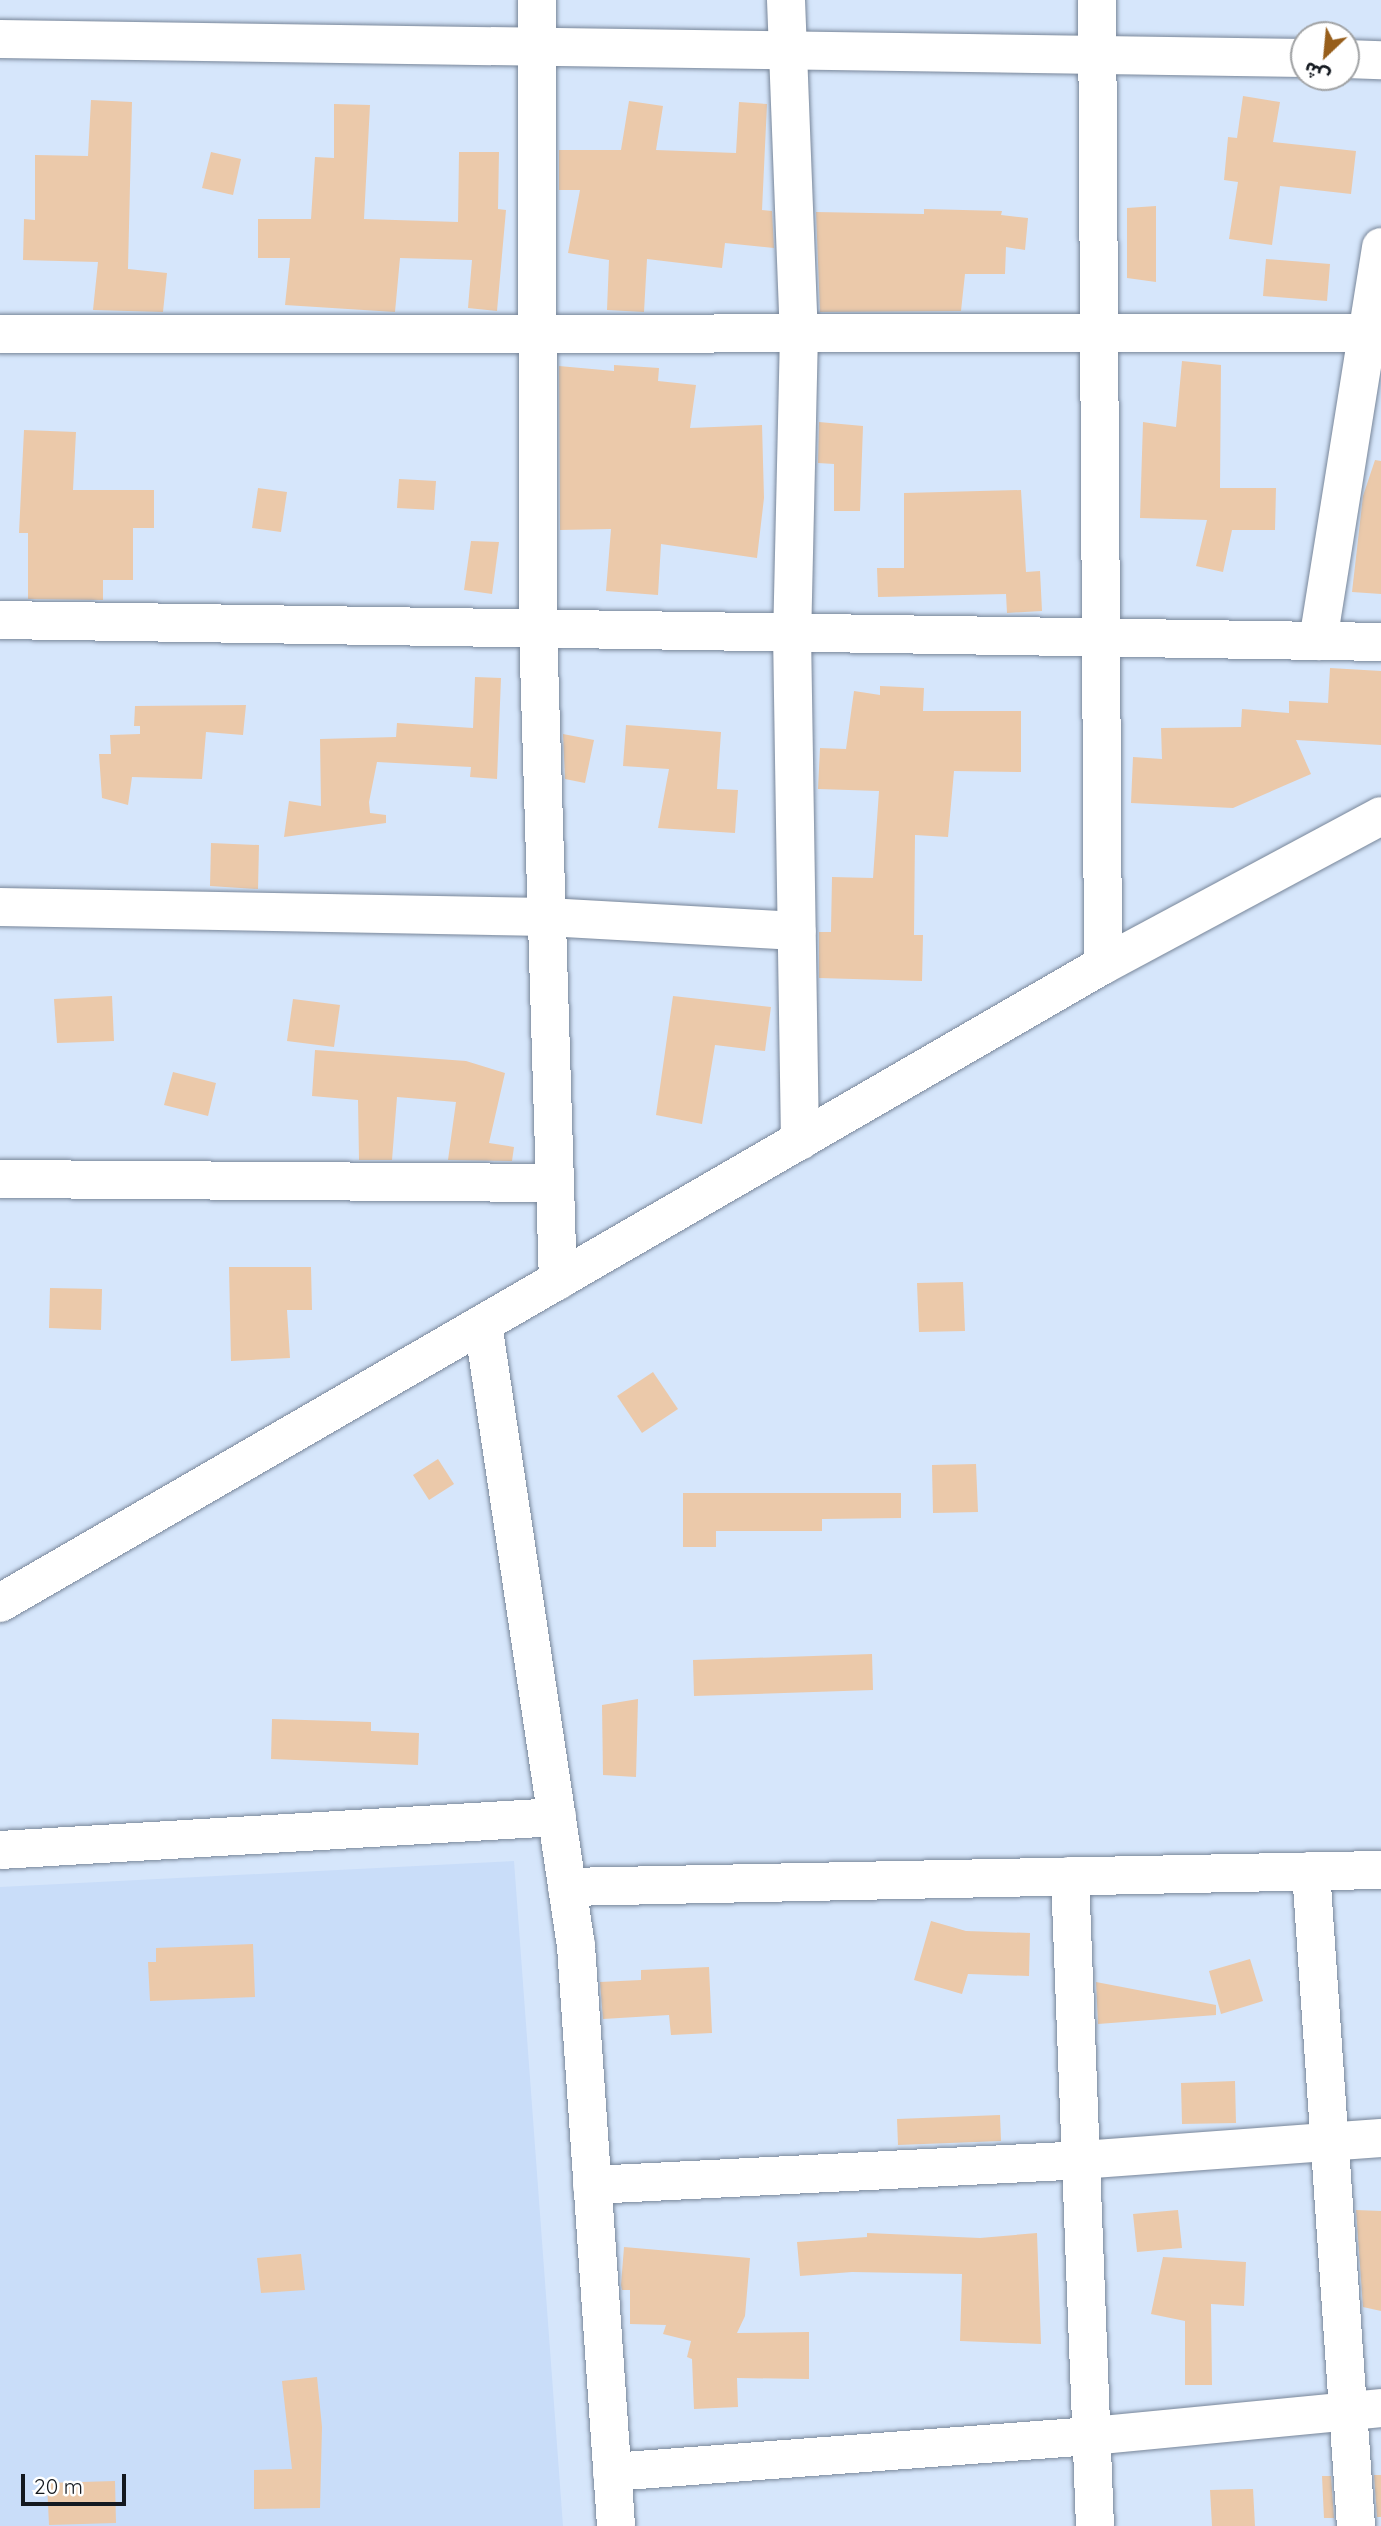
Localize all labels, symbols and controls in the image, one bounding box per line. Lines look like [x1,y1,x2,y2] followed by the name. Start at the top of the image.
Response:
[1290,21,1360,91] north arrow
[1300,57,1334,90] text: ش
[24,2460,130,2504] scale bar
[34,2473,83,2499] text: 20 m

